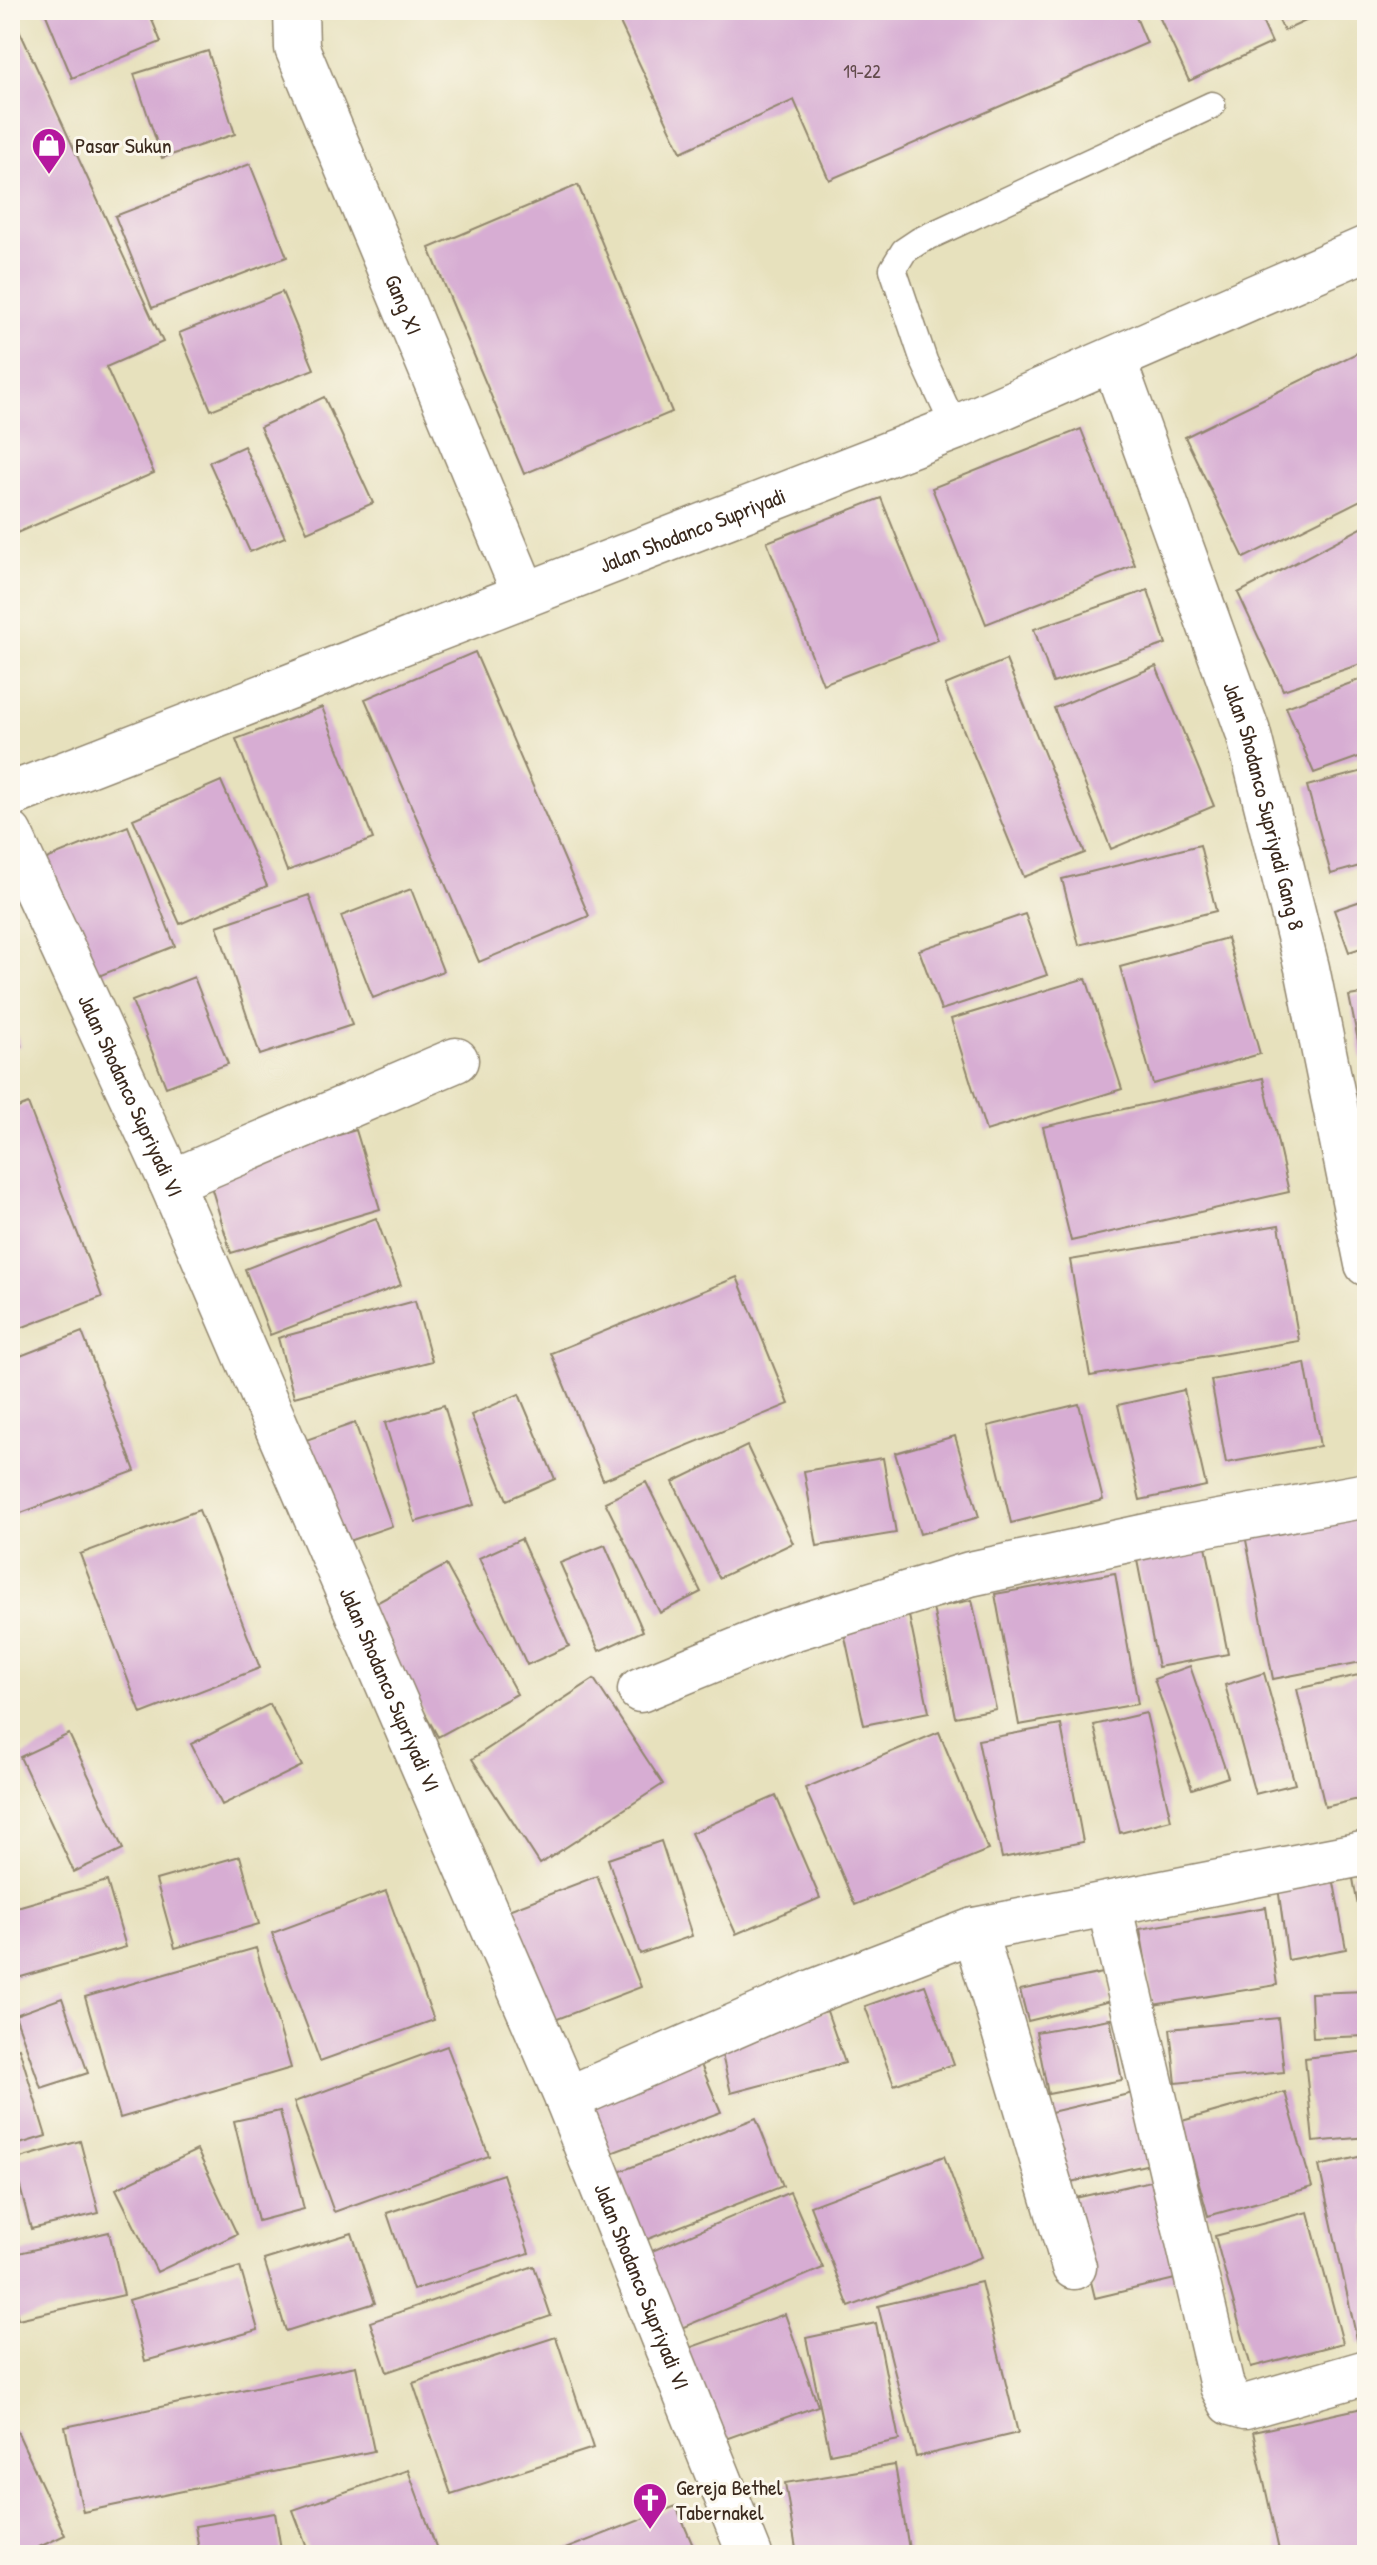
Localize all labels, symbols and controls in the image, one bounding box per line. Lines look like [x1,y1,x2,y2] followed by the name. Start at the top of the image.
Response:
[843,59,881,84] house number: 19-22
[30,126,68,176] shop icon: Pasar Sukun
[75,130,172,160] place label: Pasar Sukun
[378,270,430,339] street label: Gang XI
[595,480,790,580] street label: Jalan Shodanco Supriyadi
[1216,678,1312,933] street label: Jalan Shodanco Supriyadi Gang 8
[71,989,191,1201] street label: Jalan Shodanco Supriyadi VI
[333,1582,447,1796] street label: Jalan Shodanco Supriyadi VI
[587,2179,697,2394] street label: Jalan Shodanco Supriyadi VI
[676,2472,783,2527] place label: Gereja Bethel Tabernakel
[631,2481,669,2531] church icon: Gereja Bethel Tabernakel

